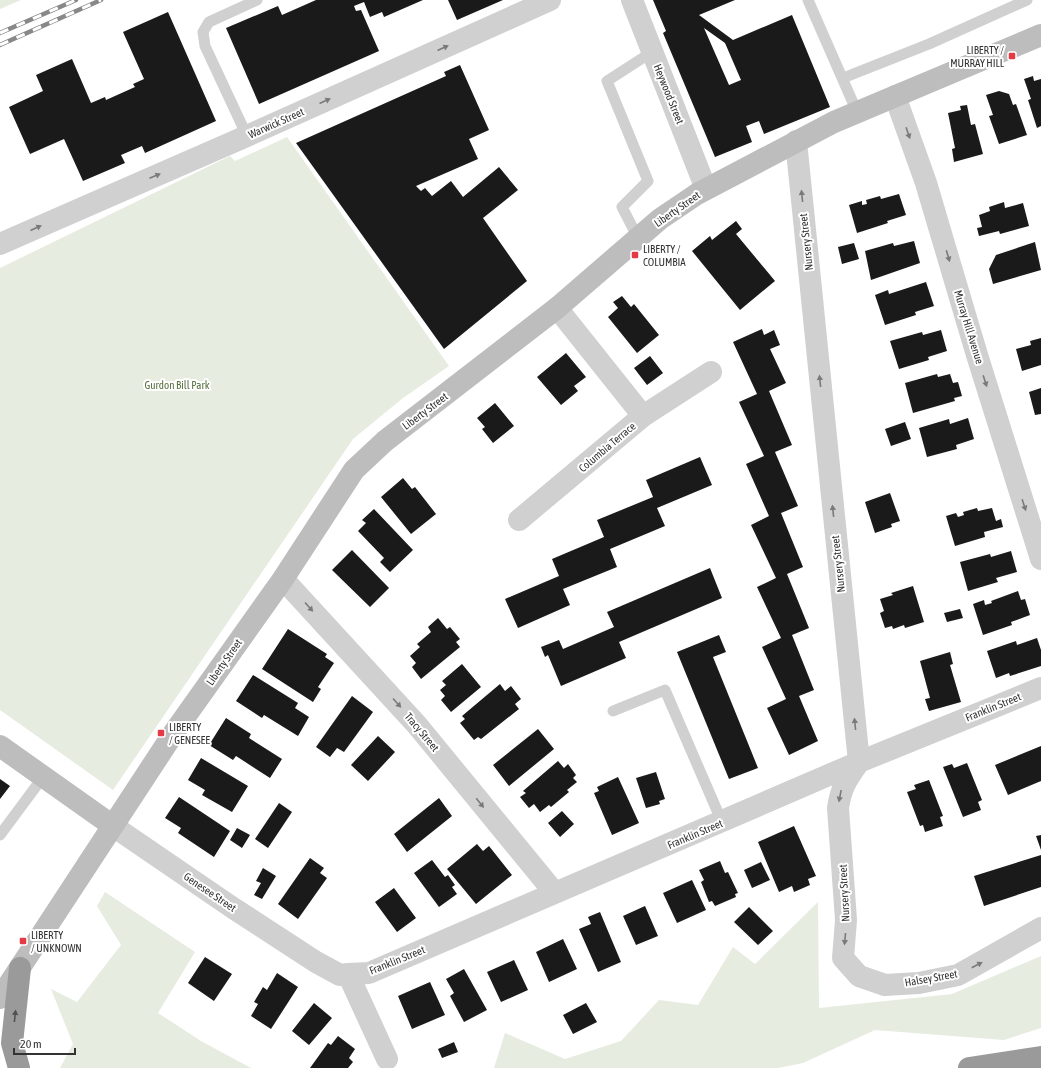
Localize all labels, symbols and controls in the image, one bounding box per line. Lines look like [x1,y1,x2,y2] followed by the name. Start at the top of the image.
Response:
[950,44,1005,69] place label: LIBERTY / MURRAY HILL
[438,45,449,51] one-way arrow
[1007,51,1017,61] marker: LIBERTY / MURRAY HILL
[652,62,686,126] street label: Heywood Street
[319,98,330,104] one-way arrow
[246,105,306,141] street label: Warwick Street
[906,127,912,139] one-way arrow
[149,173,160,179] one-way arrow
[652,189,702,229] street label: Liberty Street
[798,190,805,202] one-way arrow
[797,213,815,271] street label: Nursery Street
[30,225,41,231] one-way arrow
[643,243,686,268] place label: LIBERTY / COLUMBIA
[630,250,640,260] marker: LIBERTY / COLUMBIA
[945,251,951,263] one-way arrow
[952,289,986,365] street label: Murray Hill Avenue
[816,375,823,387] one-way arrow
[982,375,988,387] one-way arrow
[144,379,210,391] park label: Gurdon Bill Park
[400,390,450,432] street label: Liberty Street
[576,420,638,474] street label: Columbia Terrace
[1021,499,1027,511] one-way arrow
[829,505,836,517] one-way arrow
[829,535,847,593] street label: Nursery Street
[304,602,314,612] one-way arrow
[204,637,244,687] street label: Liberty Street
[963,690,1023,724] street label: Franklin Street
[392,699,401,708] one-way arrow
[402,710,442,754] street label: Tracy Street
[852,718,858,730] one-way arrow
[169,721,210,746] place label: LIBERTY / GENESEE
[156,728,166,738] marker: LIBERTY / GENESEE
[837,790,843,802] one-way arrow
[476,797,485,808] one-way arrow
[666,817,724,851] street label: Franklin Street
[837,864,851,922] street label: Nursery Street
[182,870,238,914] street label: Genesee Street
[31,929,82,954] place label: LIBERTY / UNKNOWN
[841,933,848,945] one-way arrow
[18,936,28,946] marker: LIBERTY / UNKNOWN
[367,943,427,977] street label: Franklin Street
[971,962,983,968] one-way arrow
[904,967,958,989] street label: Halsey Street
[11,1010,18,1022] one-way arrow
[14,1030,75,1056] scale bar
[20,1037,42,1051] text: 20 m

